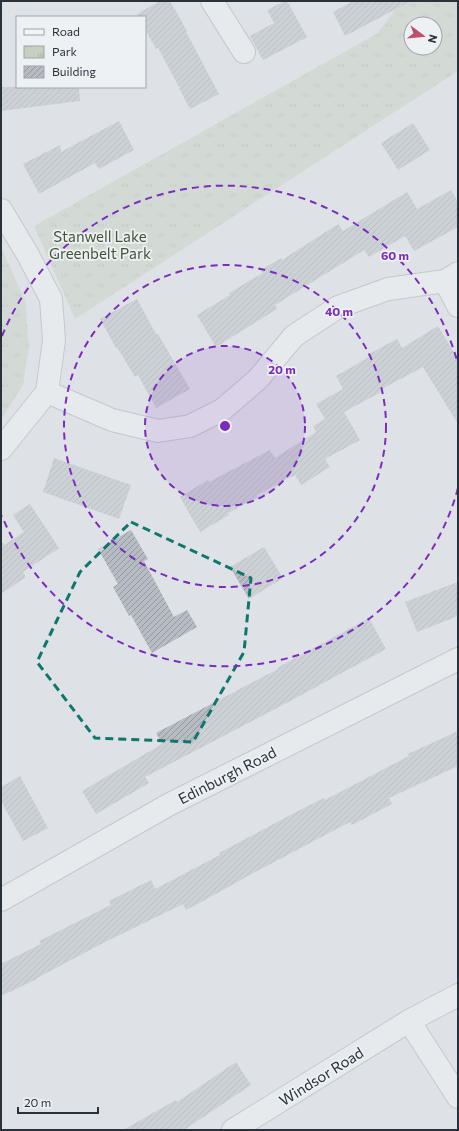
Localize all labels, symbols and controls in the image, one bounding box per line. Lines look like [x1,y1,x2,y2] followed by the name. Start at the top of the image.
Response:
[16,16,146,88] legend
[403,16,443,56] north arrow
[52,24,80,38] text: Road
[426,33,440,45] text: N
[52,44,78,58] text: Park
[52,64,96,78] text: Building
[49,227,151,262] park label: Stanwell Lake Greenbelt Park
[381,248,409,262] text: 60 m
[325,304,353,318] text: 40 m
[268,362,296,376] text: 20 m
[218,419,232,433] centre of rings
[175,742,279,808] street label: Edinburgh Road
[275,1043,367,1109] street label: Windsor Road
[18,1089,98,1115] scale bar
[24,1095,51,1109] text: 20 m

